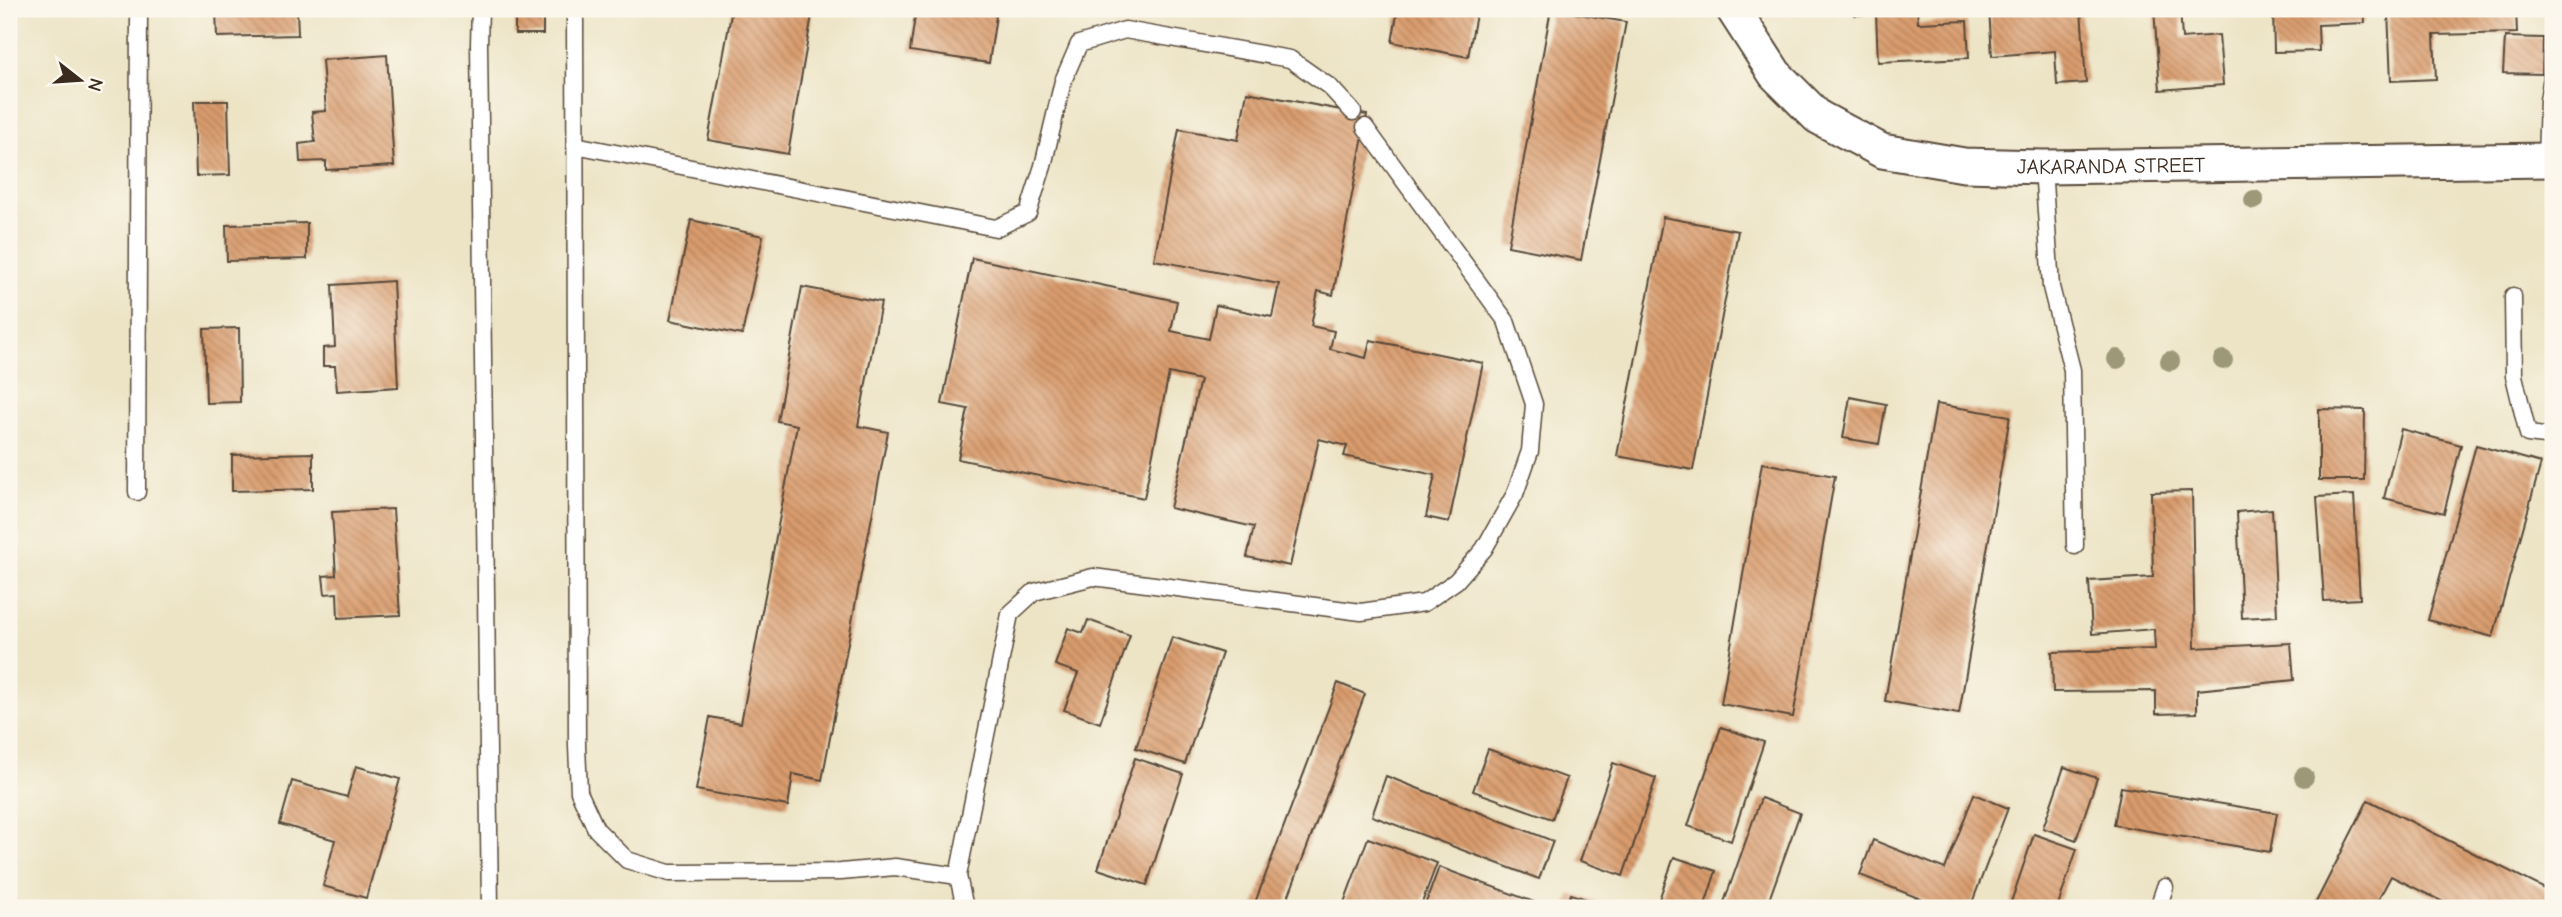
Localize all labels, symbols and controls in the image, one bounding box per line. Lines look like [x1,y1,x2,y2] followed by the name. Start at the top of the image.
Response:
[46,46,116,116] north arrow
[83,76,108,94] text: N
[2017,153,2205,179] street label: JAKARANDA STREET

